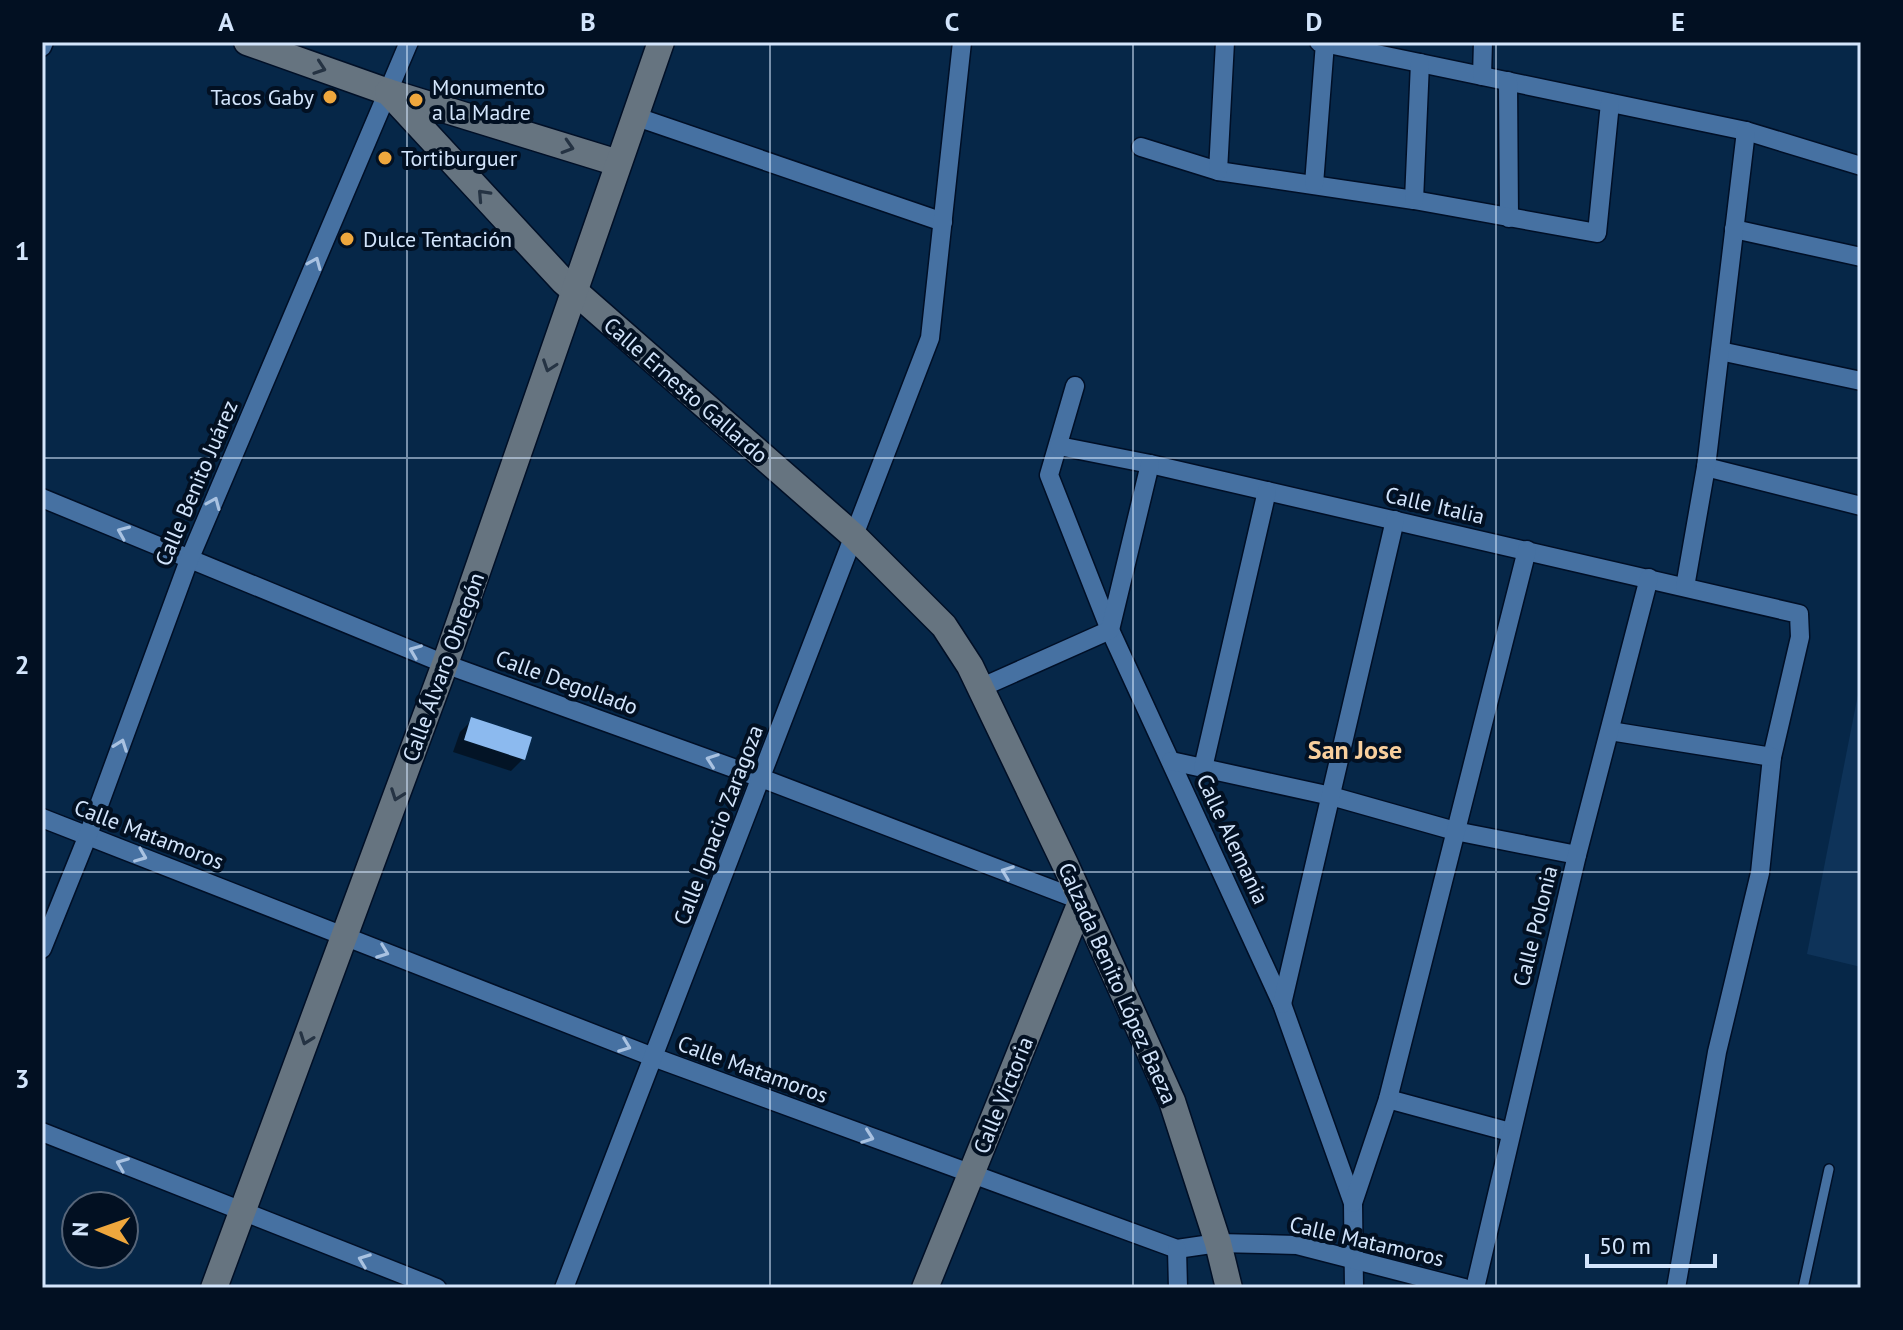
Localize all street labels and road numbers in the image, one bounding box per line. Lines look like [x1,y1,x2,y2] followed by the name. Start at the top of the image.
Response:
[598,311,774,469] street label: Calle Ernesto Gallardo
[148,396,244,570] street label: Calle Benito Juárez
[1383,480,1487,530] street label: Calle Italia
[396,569,490,765] street label: Calle Álvaro Obregón
[492,643,642,721] street label: Calle Degollado
[667,721,769,929] street label: Calle Ignacio Zaragoza
[1191,769,1275,909] street label: Calle Alemania
[70,793,228,875] street label: Calle Matamoros
[1052,858,1184,1108] street label: Calzada Benito López Baeza
[1506,863,1564,989] street label: Calle Polonia
[674,1029,832,1109] street label: Calle Matamoros
[967,1032,1039,1158] street label: Calle Victoria
[1287,1210,1447,1272] street label: Calle Matamoros

